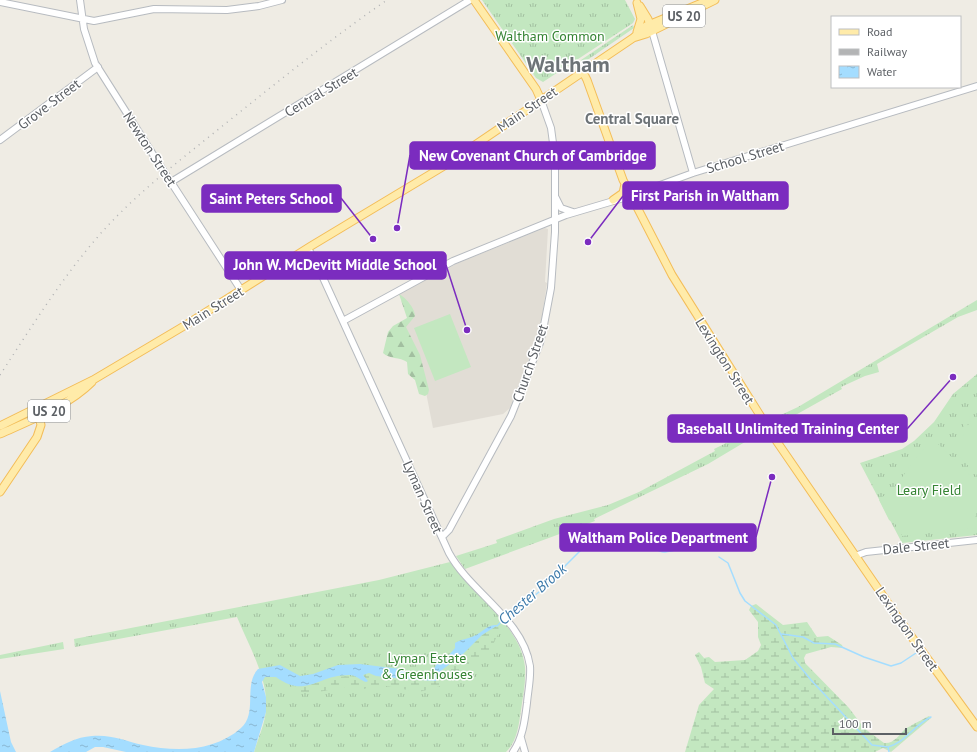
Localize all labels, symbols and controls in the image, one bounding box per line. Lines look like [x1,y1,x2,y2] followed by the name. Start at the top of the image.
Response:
[663,5,705,27] road number: US 20
[831,16,961,88] legend
[867,24,892,39] text: Road
[495,27,605,45] park label: Waltham Common
[867,44,907,59] text: Railway
[526,50,610,78] district label: Waltham
[281,63,361,121] street label: Central Street
[867,64,897,79] text: Water
[14,74,84,133] street label: Grove Street
[493,82,561,136] street label: Main Street
[119,108,181,190] street label: Newton Street
[585,109,679,128] district label: Central Square
[704,137,786,177] street label: School Street
[410,142,655,169] callout: New Covenant Church of Cambridge
[419,146,647,165] text: New Covenant Church of Cambridge
[623,182,788,209] callout: First Parish in Waltham
[202,185,341,212] callout: Saint Peters School
[631,186,779,205] text: First Parish in Waltham
[209,189,333,208] text: Saint Peters School
[225,252,446,279] callout: John W. McDevitt Middle School
[232,255,437,274] text: John W. McDevitt Middle School
[179,282,247,334] street label: Main Street
[691,314,759,408] street label: Lexington Street
[508,321,552,404] street label: Church Street
[28,400,70,422] road number: US 20
[668,415,907,442] callout: Baseball Unlimited Training Center
[677,419,900,438] text: Baseball Unlimited Training Center
[399,458,447,536] street label: Lyman Street
[897,481,961,499] park label: Leary Field
[560,524,756,551] callout: Waltham Police Department
[568,528,749,547] text: Waltham Police Department
[882,534,950,558] street label: Dale Street
[494,558,571,629] water label: Chester Brook
[871,583,943,675] street label: Lexington Street
[381,649,473,683] park label: Lyman Estate & Greenhouses
[833,710,906,736] scale bar
[839,716,872,731] text: 100 m

